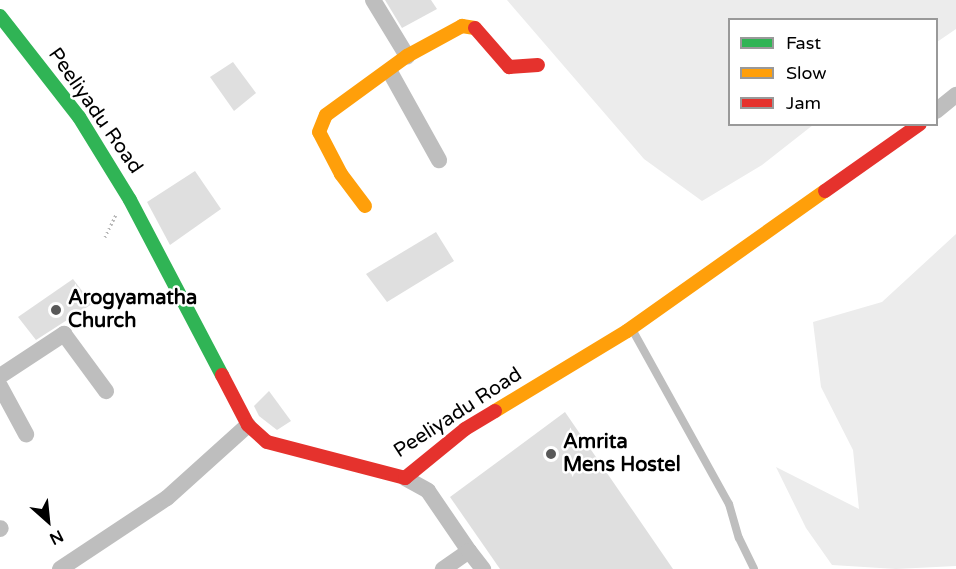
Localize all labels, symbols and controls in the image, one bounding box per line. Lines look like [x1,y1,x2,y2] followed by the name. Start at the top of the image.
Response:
[728,18,938,126] legend
[786,32,821,54] text: Fast
[43,44,147,178] street label: Peeliyadu Road
[786,62,827,84] text: Slow
[786,92,821,114] text: Jam
[68,286,197,333] place label: Arogyamatha Church
[49,303,63,317] marker: Arogyamatha Church
[389,363,527,463] street label: Peeliyadu Road
[563,430,681,477] place label: Amrita Mens Hostel
[544,447,558,461] marker: Amrita Mens Hostel
[18,491,78,551] north arrow
[46,525,66,549] text: N

